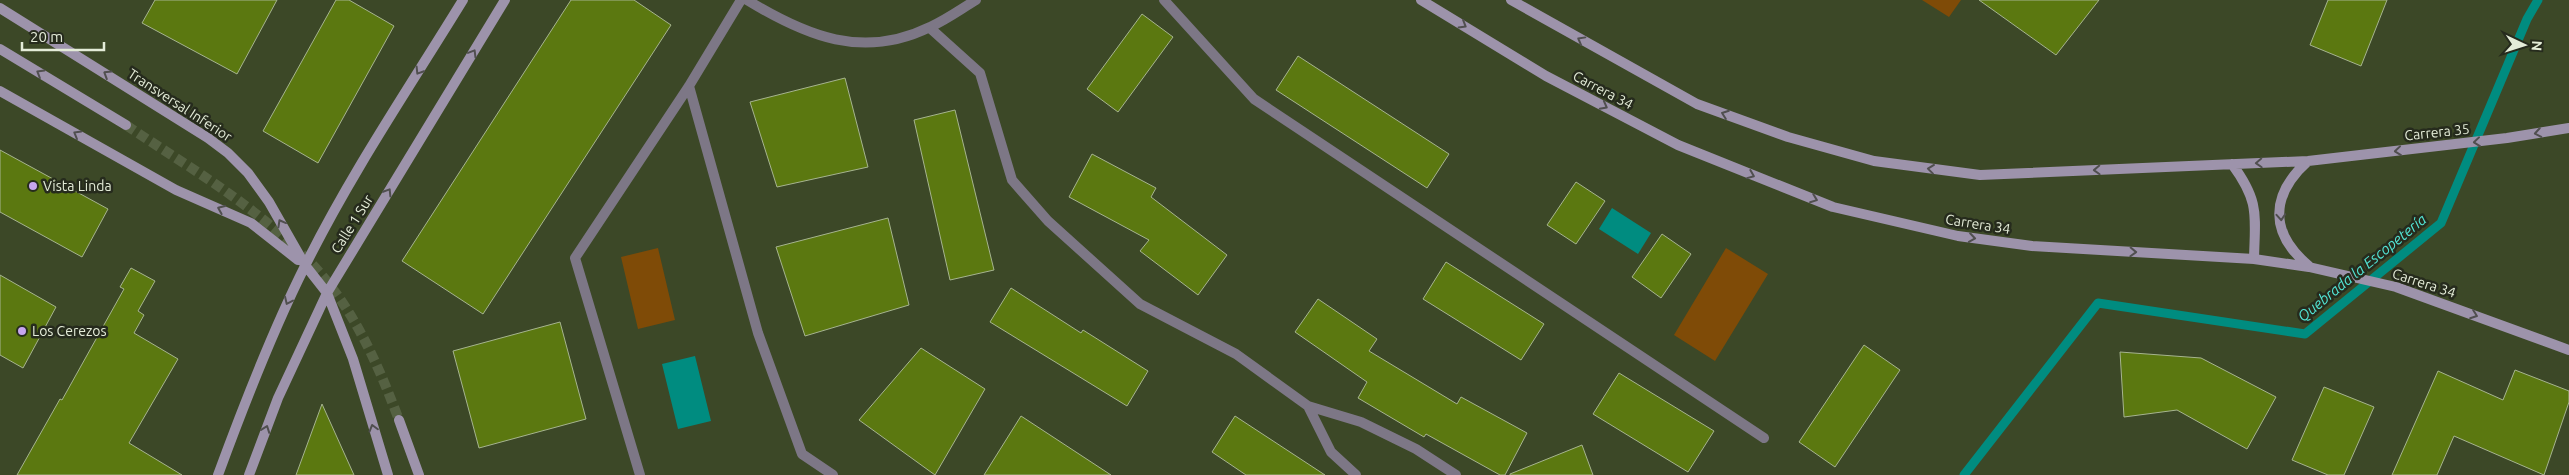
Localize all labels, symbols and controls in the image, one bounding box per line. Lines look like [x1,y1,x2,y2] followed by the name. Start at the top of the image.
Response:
[1457,19,1466,29] one-way arrow
[22,20,105,52] scale bar
[2499,20,2549,70] north arrow
[30,28,63,45] text: 20 m
[1577,37,1586,47] one-way arrow
[2529,40,2545,52] text: N
[466,50,476,59] one-way arrow
[125,65,236,145] street label: Transversal Inferior
[416,66,426,75] one-way arrow
[1570,68,1636,113] street label: Carrera 34
[36,69,45,79] one-way arrow
[104,71,113,80] one-way arrow
[1598,100,1607,110] one-way arrow
[1722,110,1730,120] one-way arrow
[2404,121,2470,143] street label: Carrera 35
[2534,127,2542,137] one-way arrow
[74,131,83,141] one-way arrow
[2472,136,2480,147] one-way arrow
[2393,145,2401,156] one-way arrow
[2255,158,2263,169] one-way arrow
[1927,164,1935,175] one-way arrow
[2093,165,2101,176] one-way arrow
[1746,168,1755,179] one-way arrow
[43,178,112,194] place label: Vista Linda
[27,180,39,192] marker: Vista Linda
[382,188,391,197] one-way arrow
[328,191,377,256] street label: Calle 1 Sur
[1809,193,1818,204] one-way arrow
[218,205,226,215] one-way arrow
[2294,210,2430,326] water label: Quebrada la Escopetería
[1944,211,2012,237] street label: Carrera 34
[2275,213,2286,221] one-way arrow
[277,219,287,228] one-way arrow
[1968,232,1976,243] one-way arrow
[2130,246,2138,257] one-way arrow
[2390,265,2458,301] street label: Carrera 34
[284,296,294,305] one-way arrow
[2470,309,2478,319] one-way arrow
[32,323,106,339] place label: Los Cerezos
[16,325,28,337] marker: Los Cerezos
[369,425,379,433] one-way arrow
[261,426,271,434] one-way arrow

